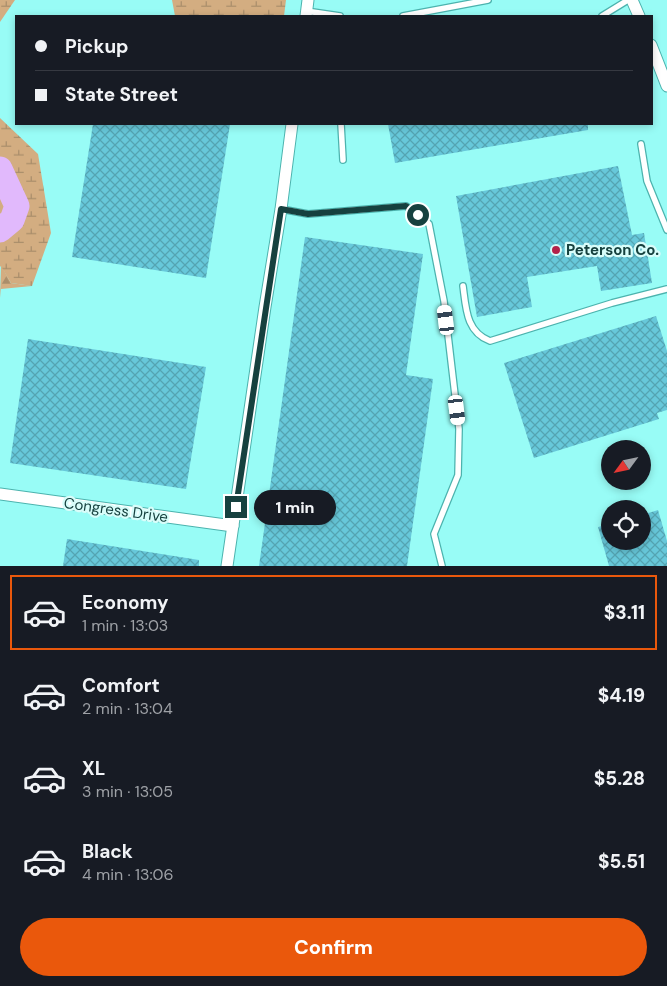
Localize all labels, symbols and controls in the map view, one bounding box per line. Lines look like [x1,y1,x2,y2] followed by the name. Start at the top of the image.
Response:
[65,34,129,59] text: Pickup
[65,82,178,107] text: State Street
[407,204,429,226] route start
[566,240,659,260] place label: Peterson Co.
[550,244,562,256] marker: Peterson Co.
[436,304,455,336] car
[447,394,466,426] car
[601,440,651,490] north arrow
[601,440,651,550] map controls
[254,490,336,524] callout: 1 min
[63,493,169,527] street label: Congress Drive
[225,496,247,518] route end
[275,497,315,518] text: 1 min
[601,500,651,550] button: locate
[22,590,67,635] icon: car
[82,590,169,615] text: Economy
[604,600,645,625] text: $3.11
[82,615,168,636] text: 1 min · 13:03
[22,673,67,718] icon: car
[82,673,160,698] text: Comfort
[598,683,645,708] text: $4.19
[82,698,173,719] text: 2 min · 13:04
[22,756,67,801] icon: car
[82,756,105,781] text: XL
[594,766,645,791] text: $5.28
[82,781,173,802] text: 3 min · 13:05
[22,839,67,884] icon: car
[82,839,133,864] text: Black
[598,849,645,874] text: $5.51
[82,864,174,885] text: 4 min · 13:06
[20,918,647,976] button: Confirm

